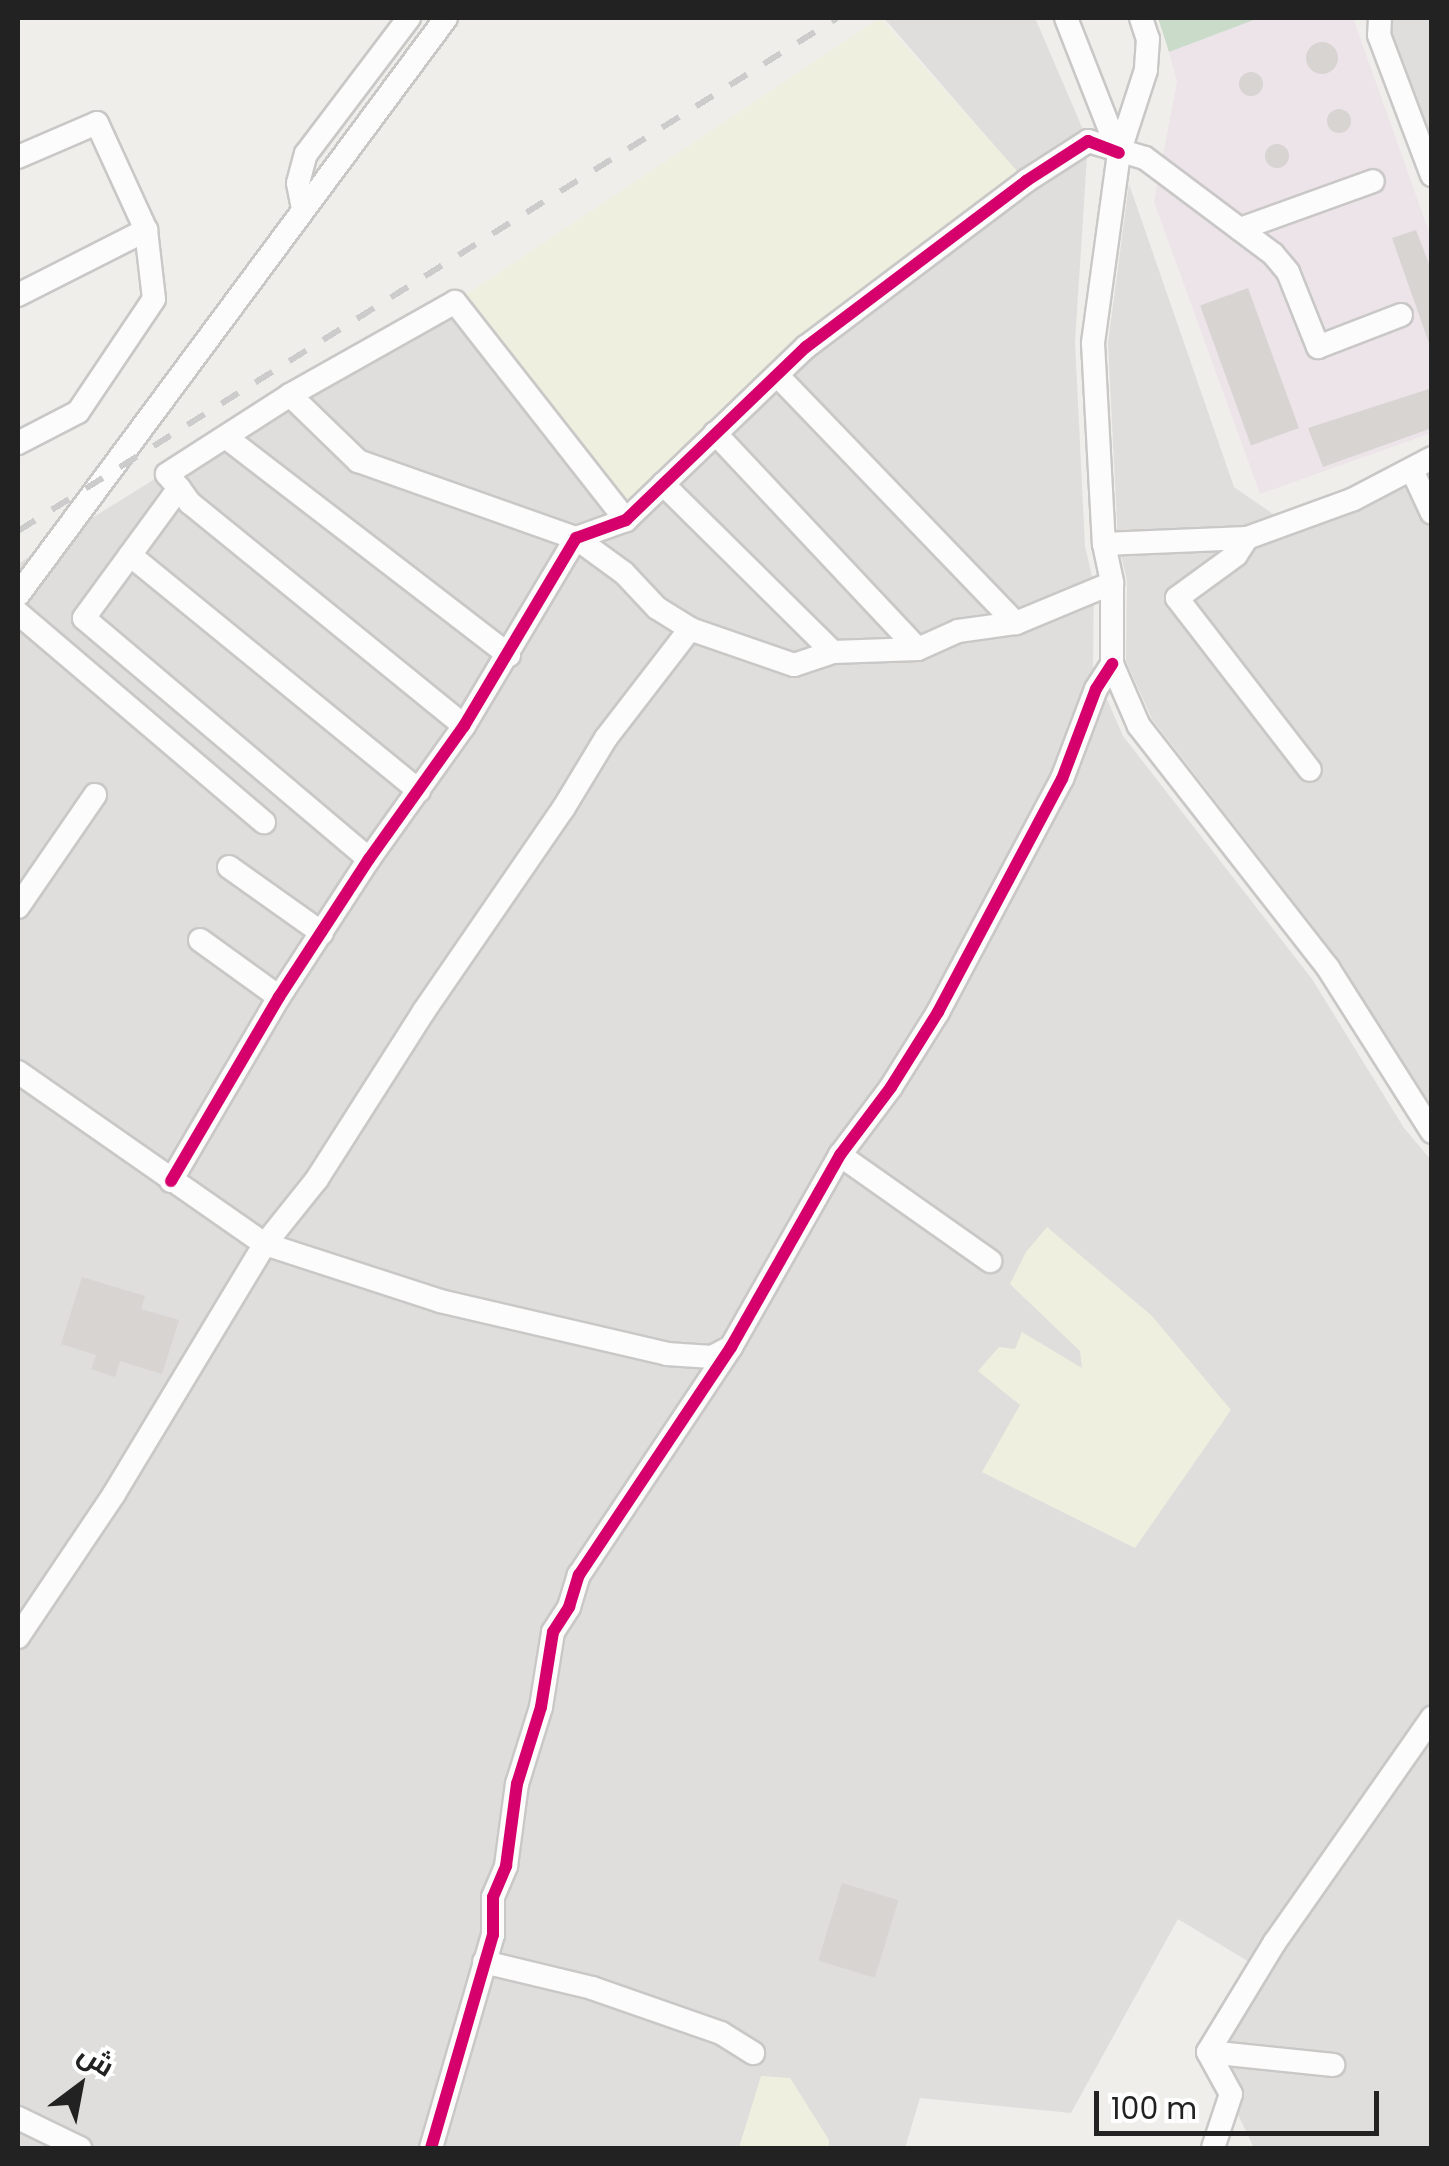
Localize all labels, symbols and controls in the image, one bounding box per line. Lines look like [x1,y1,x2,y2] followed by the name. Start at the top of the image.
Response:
[71,2034,122,2086] text: ش
[30,2036,130,2136] north arrow
[1099,2071,1384,2133] scale bar
[1111,2087,1197,2130] text: 100 m

